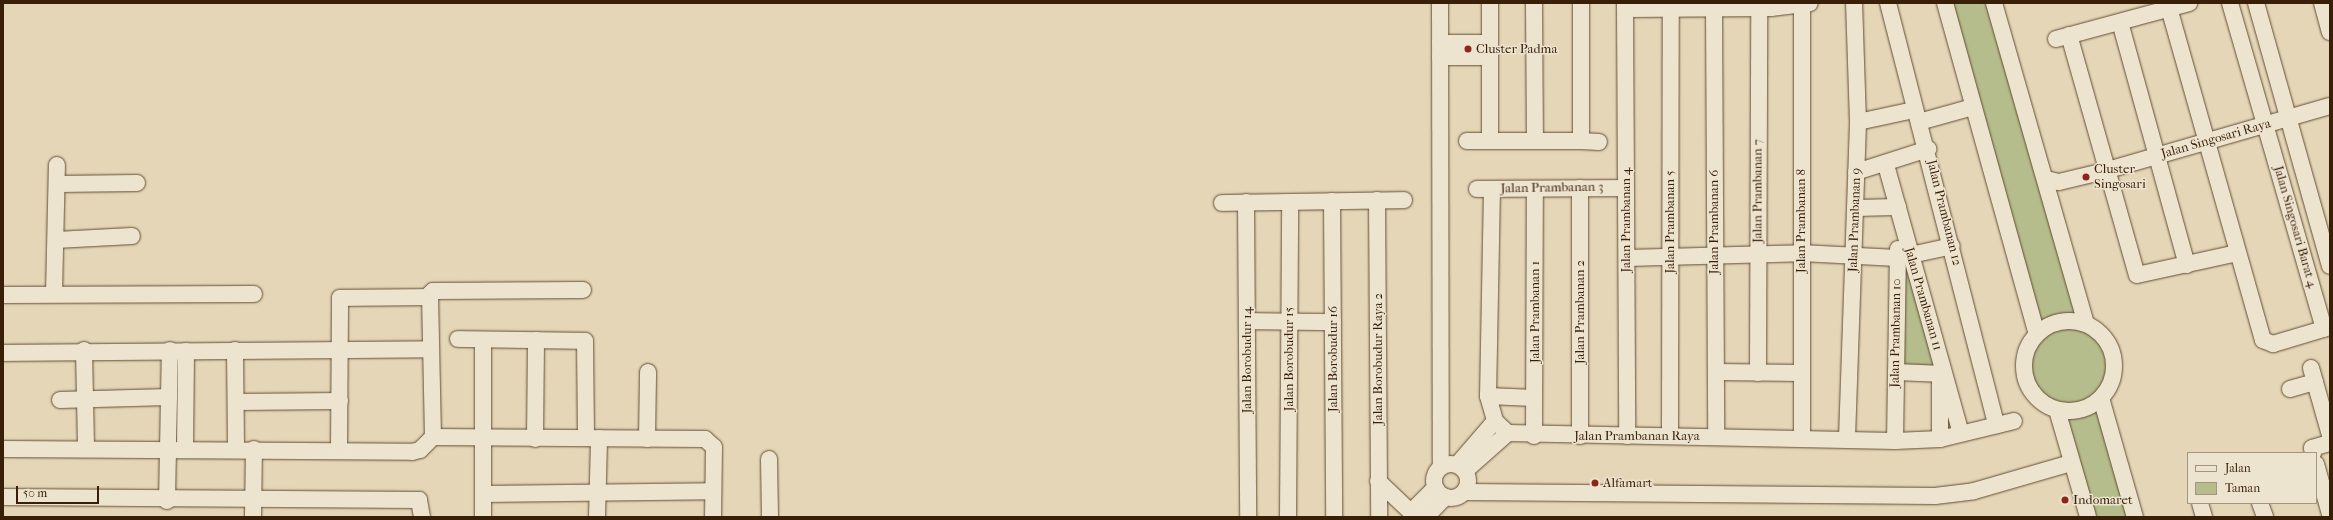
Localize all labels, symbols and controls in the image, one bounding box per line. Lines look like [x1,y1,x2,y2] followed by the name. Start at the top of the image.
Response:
[1476,41,1557,57] place label: Cluster Padma
[1463,44,1473,54] marker: Cluster Padma
[2159,116,2273,162] street label: Jalan Singosari Raya
[1750,139,1766,243] street label: Jalan Prambanan 7
[1923,158,1965,268] street label: Jalan Prambanan 12
[2094,162,2146,193] place label: Cluster Singosari
[2270,164,2320,290] street label: Jalan Singosari Barat 4
[1618,167,1634,273] street label: Jalan Prambanan 4
[1845,168,1865,272] street label: Jalan Prambanan 9
[1793,169,1809,273] street label: Jalan Prambanan 8
[1662,170,1678,274] street label: Jalan Prambanan 5
[1706,170,1722,274] street label: Jalan Prambanan 6
[2081,172,2091,182] marker: Cluster Singosari
[1501,179,1603,197] street label: Jalan Prambanan 3
[1901,246,1945,352] street label: Jalan Prambanan 11
[1572,260,1588,364] street label: Jalan Prambanan 2
[1527,261,1543,363] street label: Jalan Prambanan 1
[1887,278,1905,388] street label: Jalan Prambanan 10
[1370,293,1386,425] street label: Jalan Borobudur Raya 2
[1325,306,1341,412] street label: Jalan Borobudur 16
[1239,307,1255,413] street label: Jalan Borobudur 14
[1281,307,1297,411] street label: Jalan Borobudur 15
[1574,428,1700,444] street label: Jalan Prambanan Raya
[2187,452,2317,504] legend
[2225,461,2251,475] text: Jalan
[1603,475,1652,491] place label: Alfamart
[18,478,101,504] scale bar
[1590,478,1600,488] marker: Alfamart
[2225,481,2260,495] text: Taman
[23,486,47,500] text: 50 m
[2073,492,2133,508] place label: Indomaret
[2060,495,2070,505] marker: Indomaret

